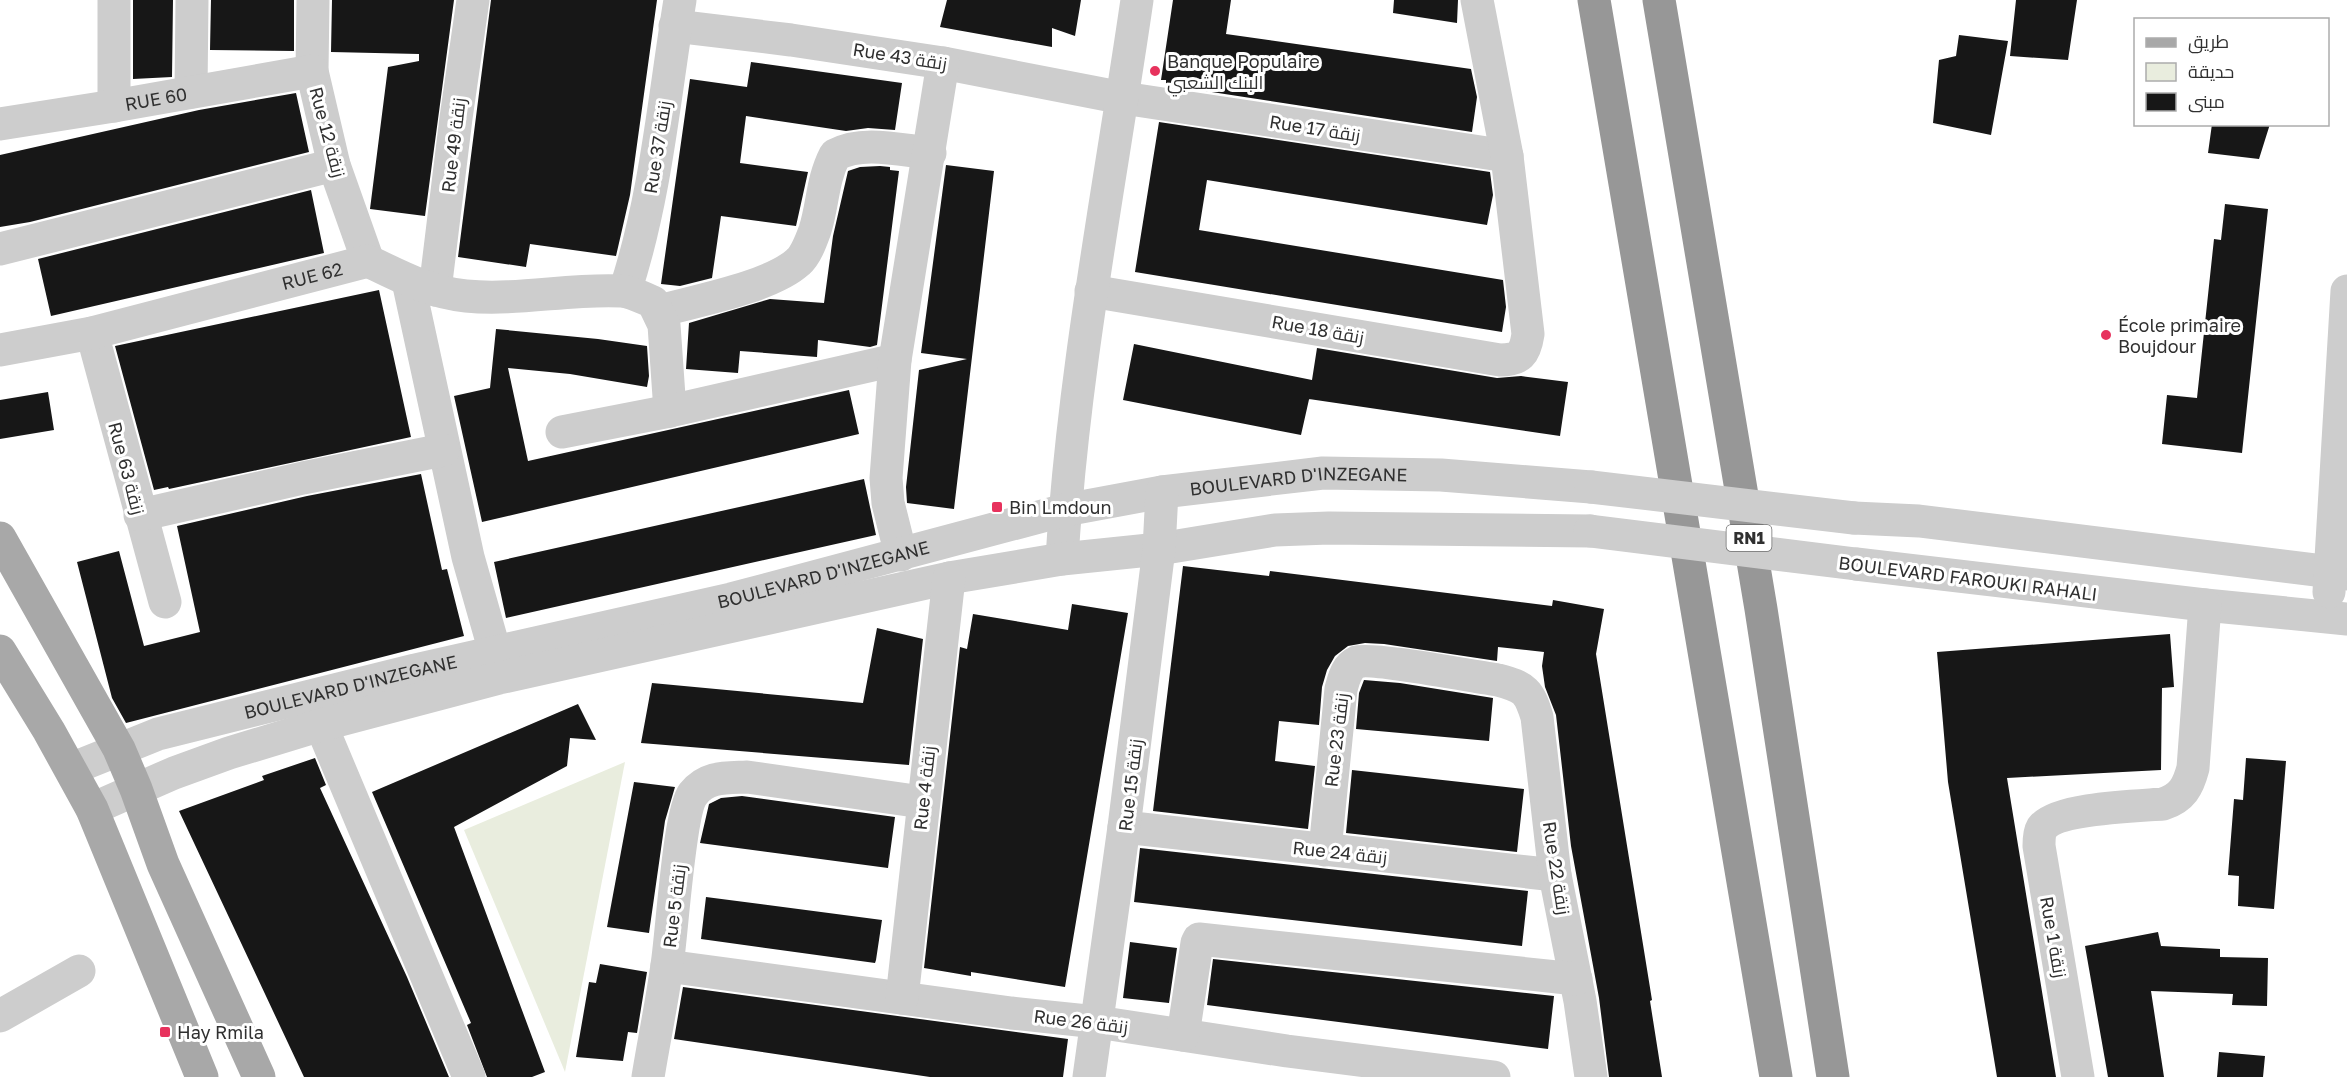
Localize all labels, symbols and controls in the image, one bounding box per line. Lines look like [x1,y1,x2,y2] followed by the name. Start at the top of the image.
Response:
[2134,18,2329,126] legend
[2188,30,2229,54] text: طريق
[851,38,949,75] street label: Rue 43 زنقة
[1167,50,1320,97] place label: Banque Populaire البنك الشعبي
[2188,60,2234,82] text: حديقة
[1148,64,1162,78] marker: Banque Populaire البنك الشعبي
[123,82,189,115] street label: RUE 60
[304,84,351,180] street label: Rue 12 زنقة
[2188,90,2225,113] text: مبنى
[436,96,471,194] street label: Rue 49 زنقة
[639,99,676,195] street label: Rue 37 زنقة
[1268,110,1362,147] street label: Rue 17 زنقة
[279,257,345,294] street label: RUE 62
[1270,310,1366,349] street label: Rue 18 زنقة
[2118,314,2241,357] place label: École primaire Boujdour
[2099,328,2113,342] marker: École primaire Boujdour
[103,419,150,517] street label: Rue 63 زنقة
[1188,462,1407,500] street label: BOULEVARD D'INZEGANE
[1009,496,1111,518] place label: Bin Lmdoun
[990,500,1004,514] marker: Bin Lmdoun
[1726,525,1772,551] road number: RN1
[715,536,932,613] street label: BOULEVARD D'INZEGANE
[1837,551,2099,605] street label: BOULEVARD FAROUKI RAHALI
[242,650,459,723] street label: BOULEVARD D'INZEGANE
[1319,692,1354,788] street label: Rue 23 زنقة
[1113,738,1148,833] street label: Rue 15 زنقة
[909,745,940,831] street label: Rue 4 زنقة
[1538,820,1575,917] street label: Rue 22 زنقة
[1291,836,1388,869] street label: Rue 24 زنقة
[658,863,691,949] street label: Rue 5 زنقة
[2035,895,2072,980] street label: Rue 1 زنقة
[1032,1004,1129,1039] street label: Rue 26 زنقة
[177,1021,264,1043] place label: Hay Rmila
[158,1025,172,1039] marker: Hay Rmila

